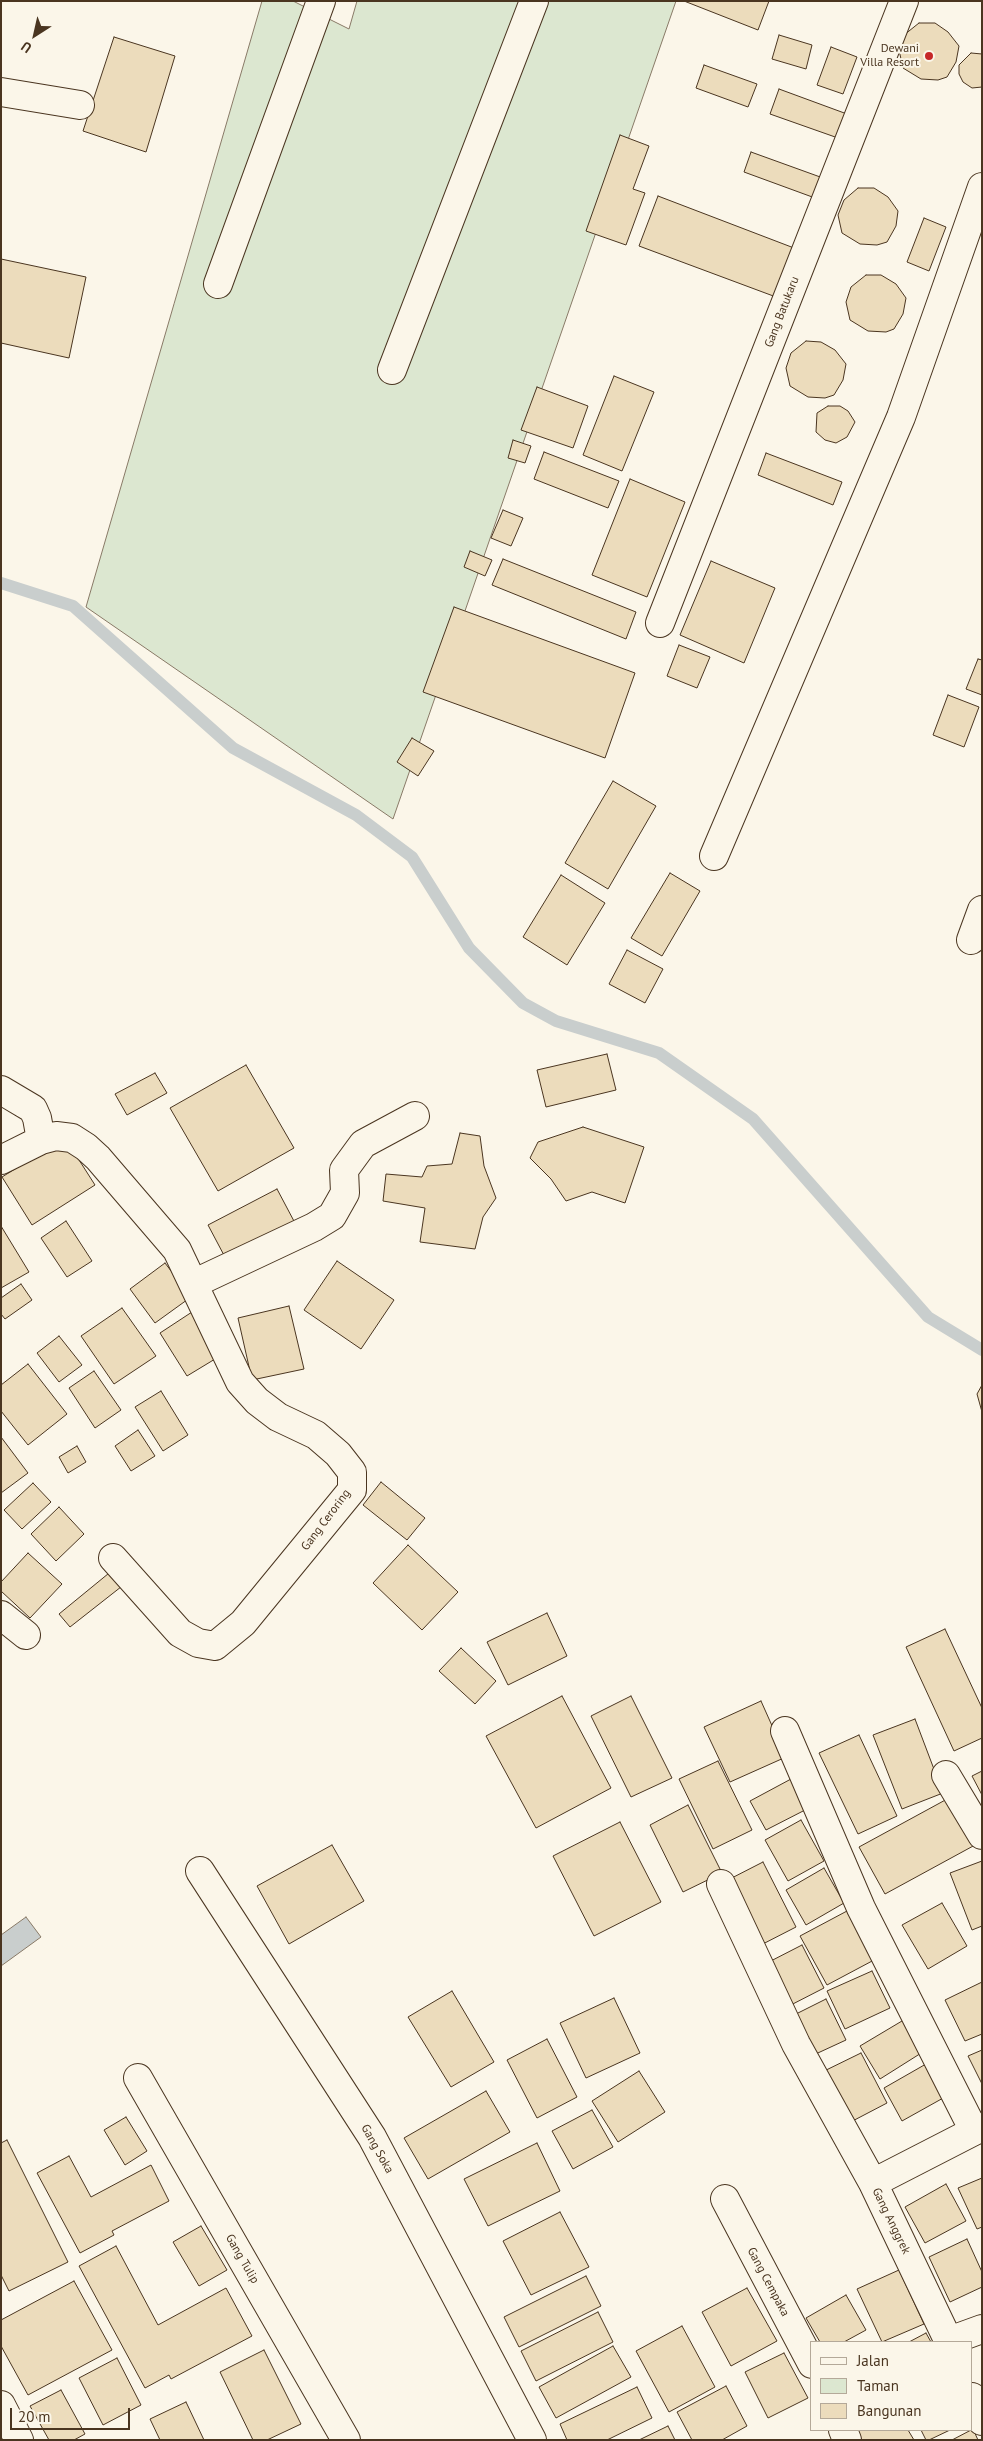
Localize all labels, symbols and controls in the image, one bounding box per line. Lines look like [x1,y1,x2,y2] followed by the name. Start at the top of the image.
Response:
[10,10,60,60] north arrow
[18,37,35,57] text: U
[860,42,919,70] place label: Dewani Villa Resort
[923,50,935,62] marker: Dewani Villa Resort
[762,274,802,350] street label: Gang Batukaru
[298,1487,354,1553] street label: Gang Ceroring
[358,2122,396,2176] street label: Gang Soka
[869,2186,913,2256] street label: Gang Anggrek
[222,2232,262,2286] street label: Gang Tulip
[744,2245,792,2319] street label: Gang Cempaka
[810,2341,973,2431] legend
[857,2351,889,2370] text: Jalan
[857,2376,899,2395] text: Taman
[12,2398,132,2430] scale bar
[857,2401,921,2420] text: Bangunan
[18,2407,51,2426] text: 20 m

